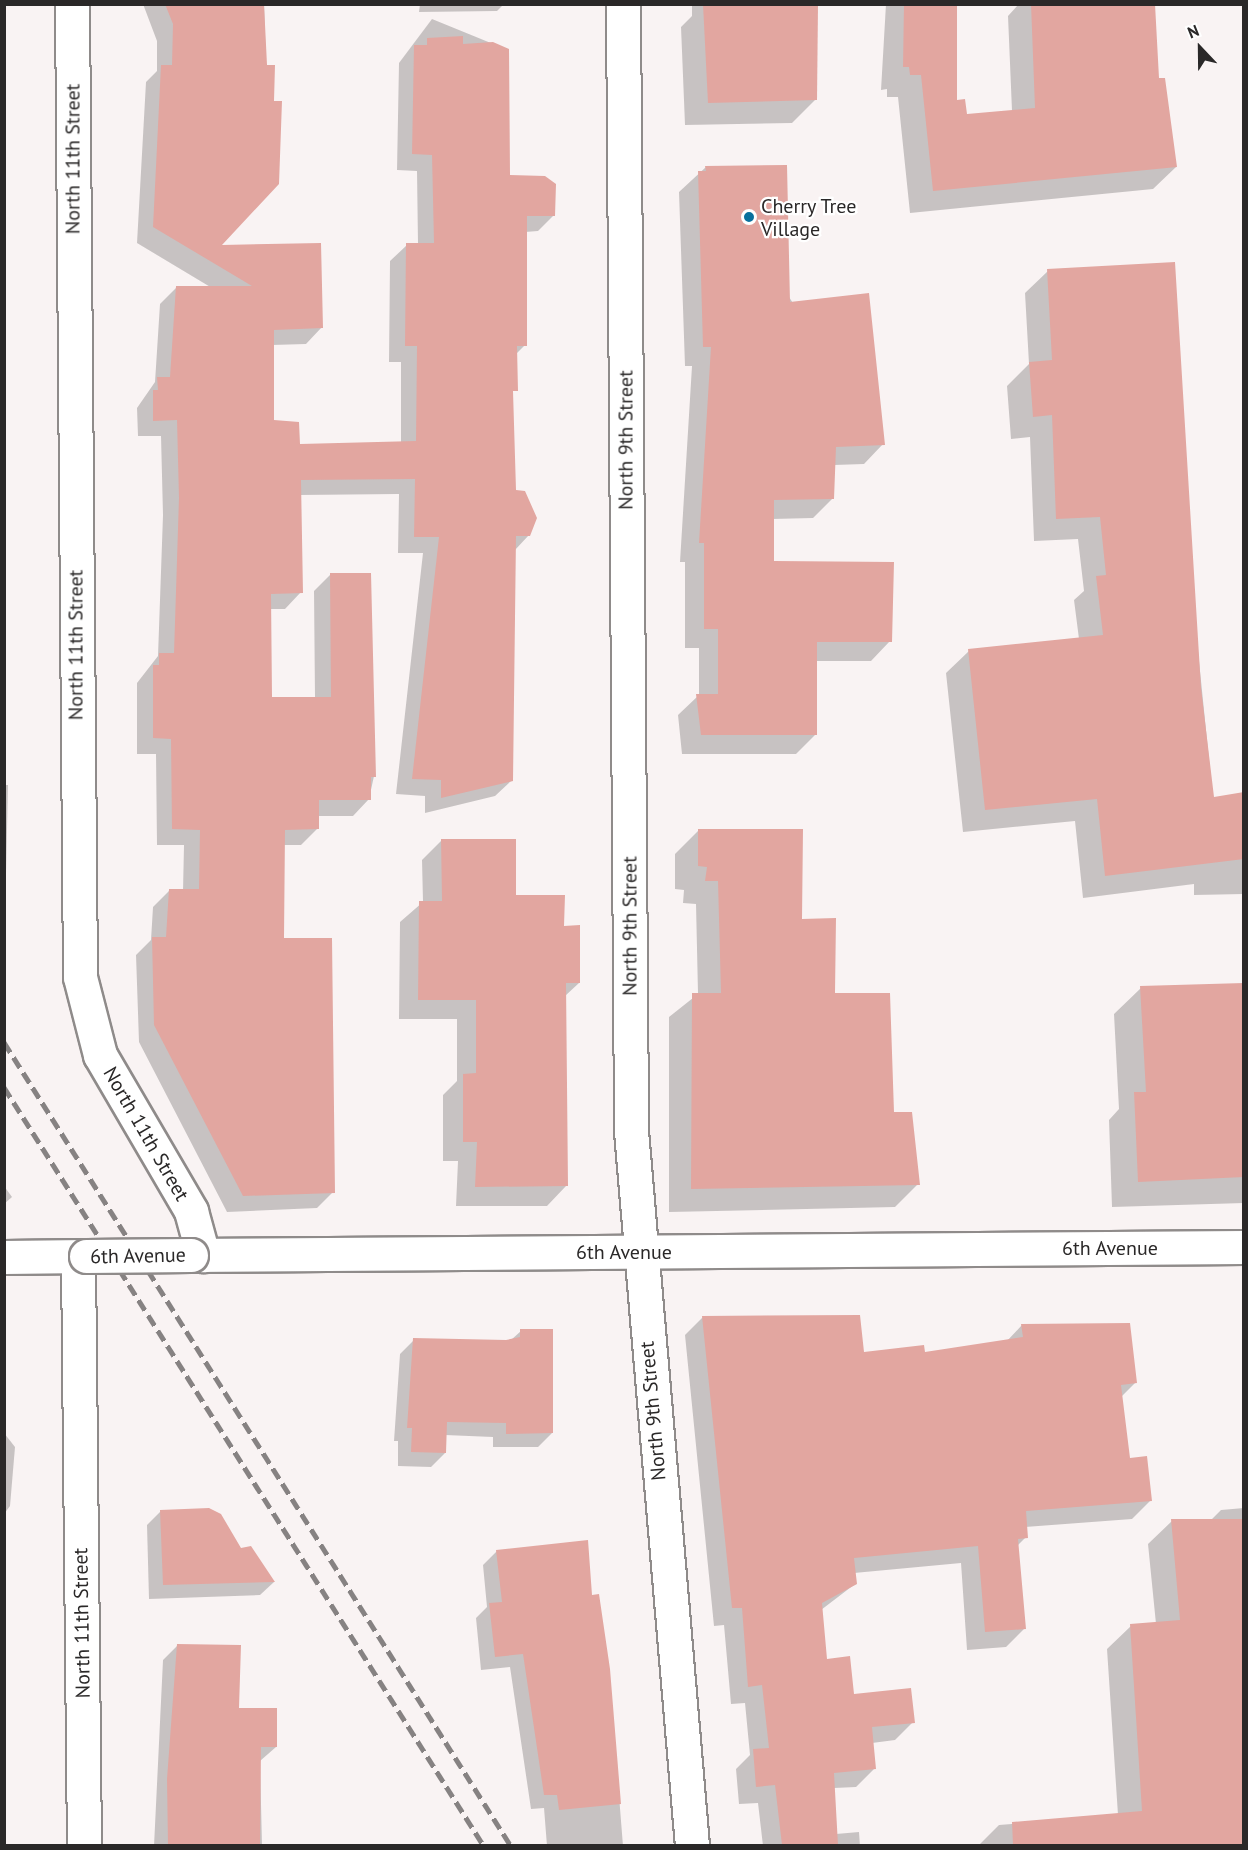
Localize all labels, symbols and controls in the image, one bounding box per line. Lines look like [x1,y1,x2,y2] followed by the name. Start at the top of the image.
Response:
[1170,18,1230,78] north arrow
[1185,20,1202,43] text: N
[61,84,85,234] street label: North 11th Street
[761,194,858,241] place label: Cherry Tree Village
[742,210,756,224] marker: Cherry Tree Village
[614,370,638,510] street label: North 9th Street
[64,570,88,720] street label: North 11th Street
[618,856,642,996] street label: North 9th Street
[98,1063,194,1205] street label: North 11th Street
[1062,1236,1158,1260] street label: 6th Avenue
[576,1240,672,1264] street label: 6th Avenue
[90,1243,186,1269] street label: 6th Avenue
[635,1340,671,1482] street label: North 9th Street
[69,1548,95,1698] street label: North 11th Street

